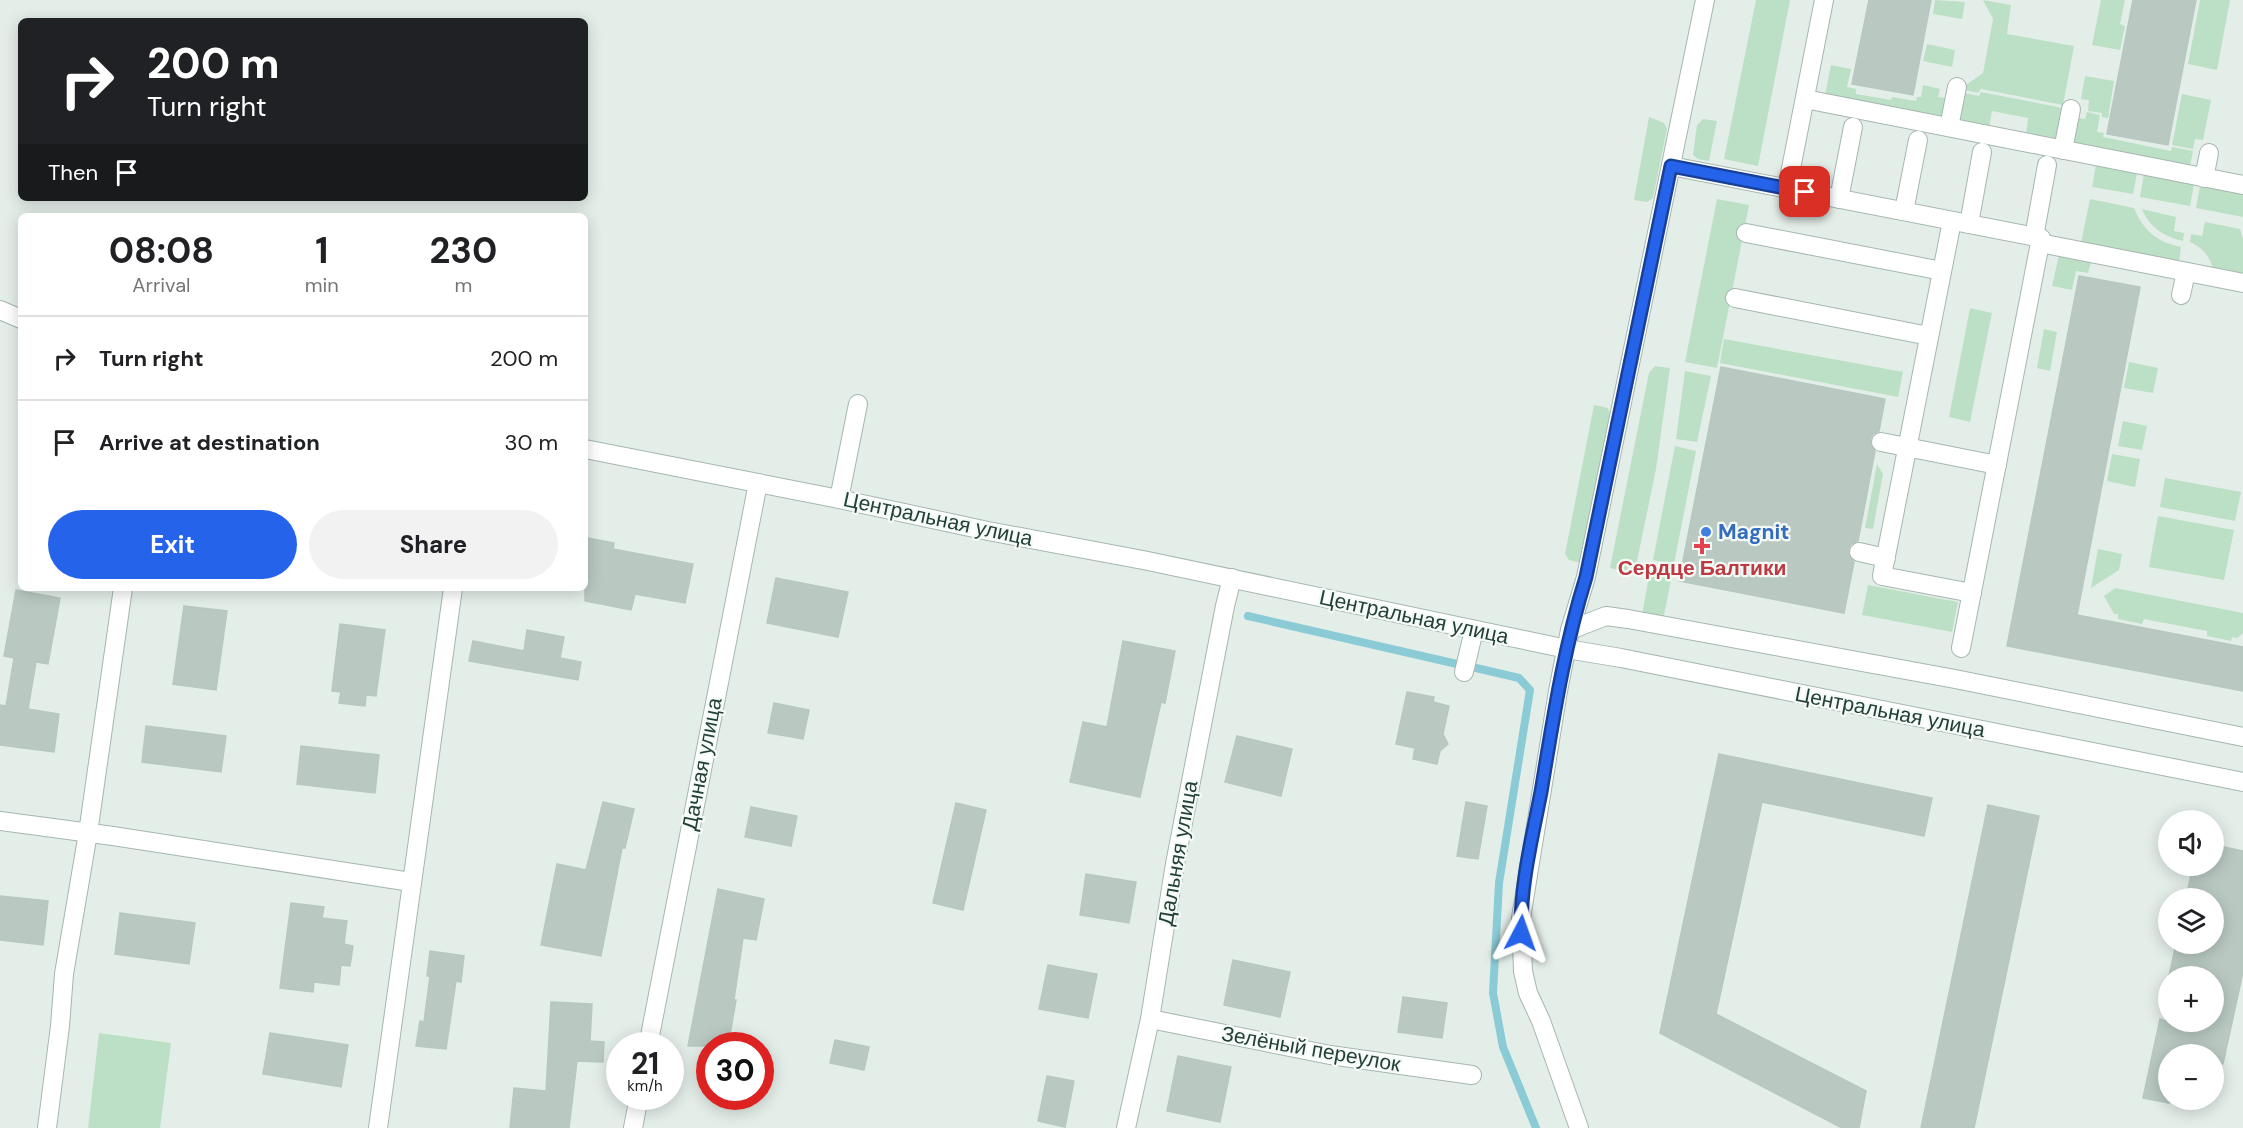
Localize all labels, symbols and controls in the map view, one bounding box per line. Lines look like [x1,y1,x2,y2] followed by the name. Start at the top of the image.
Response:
[147,36,280,91] text: 200 m
[48,42,126,120] icon: right
[147,89,267,124] text: Turn right
[110,156,143,189] icon: arrive
[48,158,98,187] text: Then
[1779,166,1830,217] pin
[1788,175,1821,208] icon: arrive
[109,227,214,274] text: 08:08
[315,227,328,274] text: 1
[430,227,497,274] text: 230
[132,272,191,298] text: Arrival
[305,272,339,298] text: min
[455,272,472,298] text: m
[48,342,81,375] icon: right
[99,344,204,373] text: Turn right
[490,344,558,373] text: 200 m
[48,426,81,459] icon: arrive
[99,428,320,457] text: Arrive at destination
[504,428,558,457] text: 30 m
[841,485,1036,553] street label: Центральная улица
[48,510,297,579] button: Exit
[309,510,558,579] button: Share
[1718,518,1789,546] place label: Magnit
[1699,525,1713,539] marker: Magnit
[1695,539,1709,553] marker: Сердце Балтики
[1618,554,1786,582] place label: Сердце Балтики
[1317,583,1512,651] street label: Центральная улица
[1793,680,1988,744] street label: Центральная улица
[675,695,729,833] street label: Дачная улица
[1151,778,1205,928] street label: Дальняя улица
[2158,810,2224,1110] map controls
[2158,810,2224,876] button: sound
[2158,888,2224,954] button: layers
[1489,901,1553,965] position arrow
[2158,966,2224,1032] button: +
[1219,1019,1403,1079] street label: Зелёный переулок
[696,1032,774,1110] speed limit sign: 30
[631,1044,659,1083] text: 21
[2158,1044,2224,1110] button: −
[627,1076,663,1096] text: km/h

